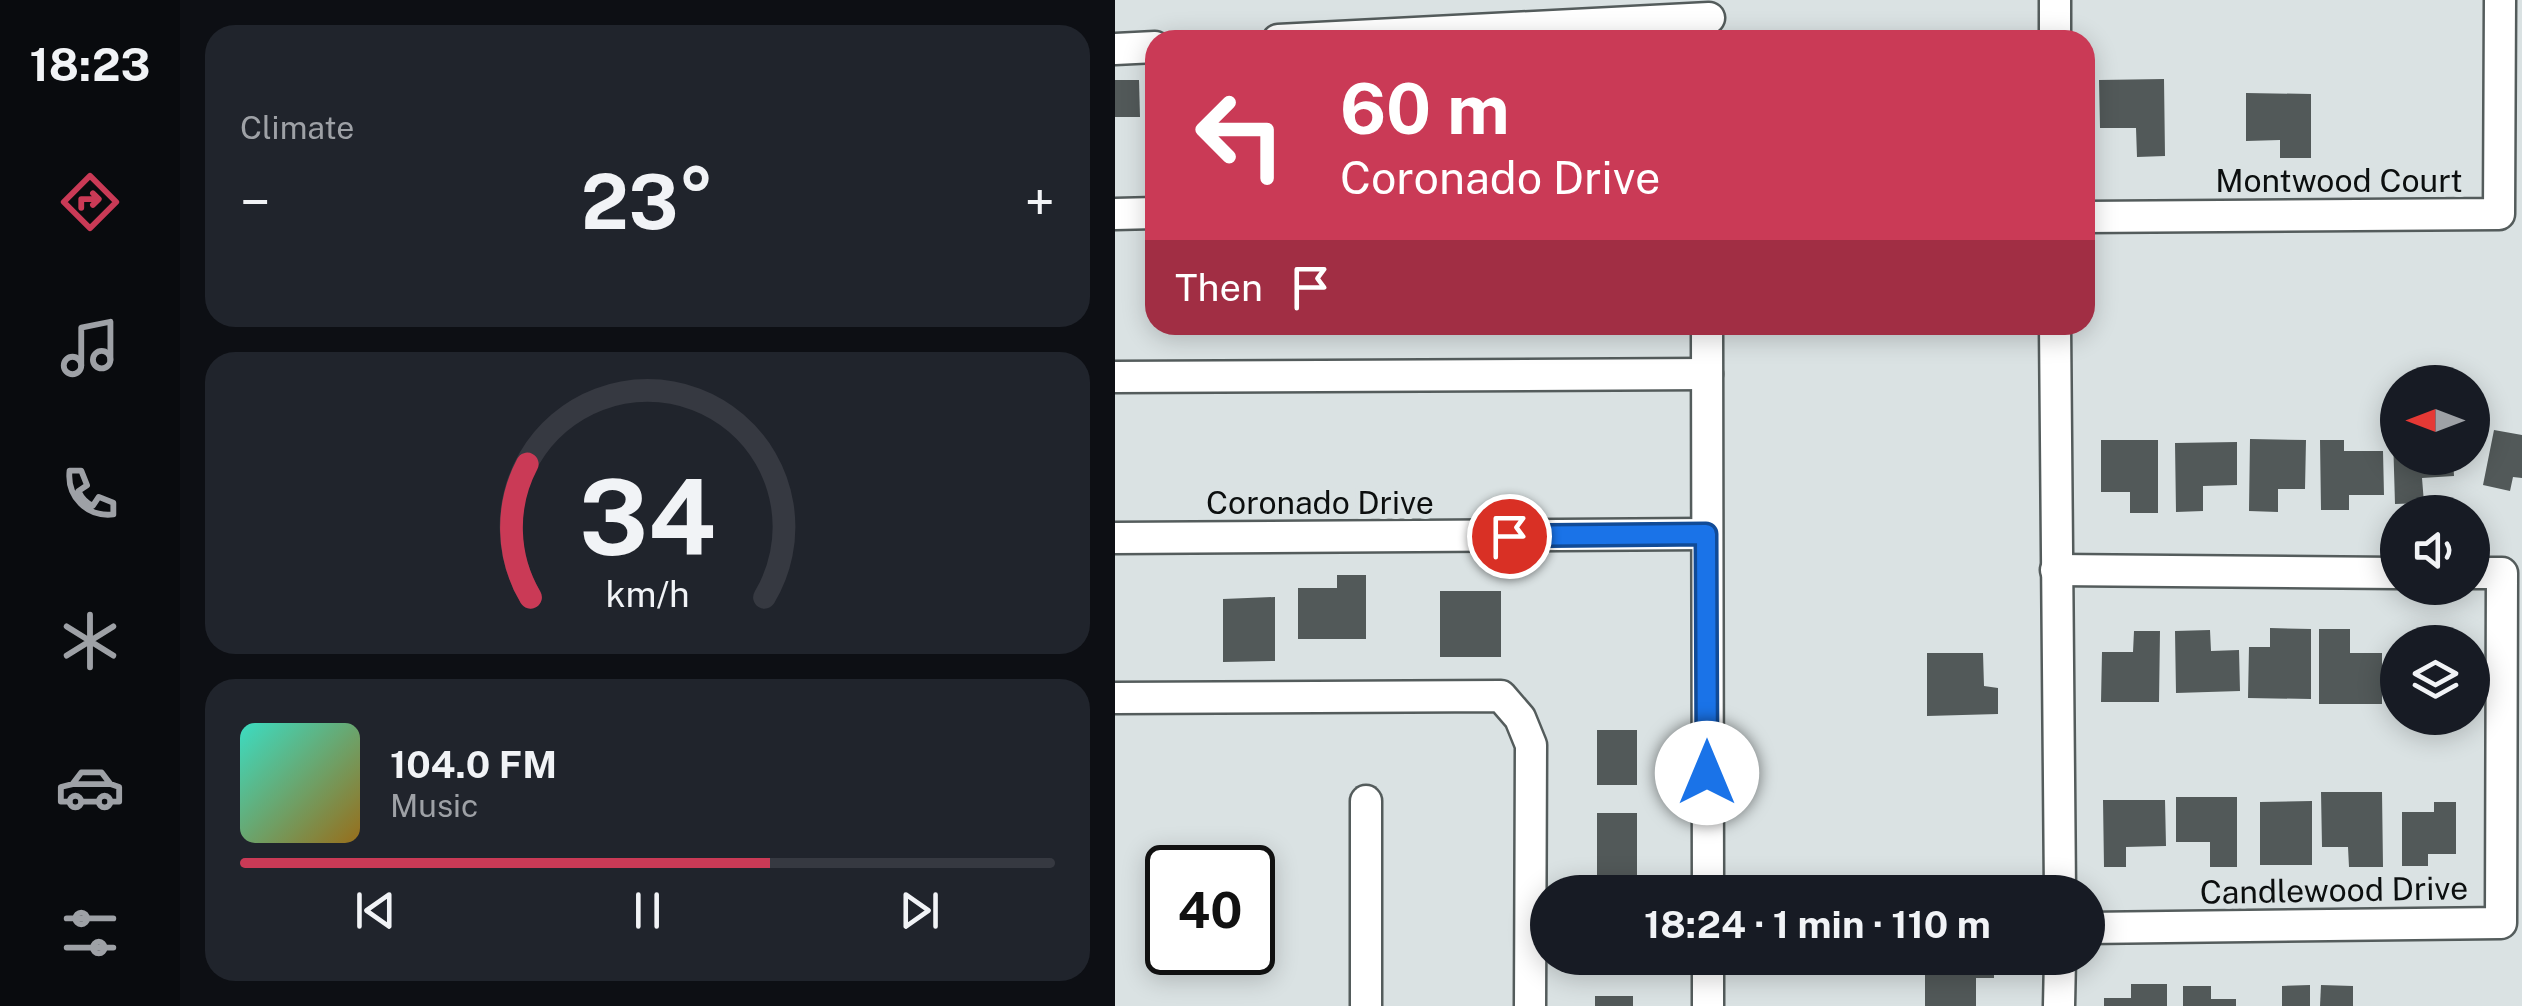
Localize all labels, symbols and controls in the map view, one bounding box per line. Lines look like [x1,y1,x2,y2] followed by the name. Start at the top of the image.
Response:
[30,38,150,91] text: 18:23
[1340,67,1510,150] text: 60 m
[1175,70,1305,200] icon: left
[240,109,354,146] text: Climate
[1340,151,1660,204] text: Coronado Drive
[581,158,714,246] text: 23°
[2215,162,2463,199] street label: Montwood Court
[55,167,125,237] icon: directions
[240,170,271,234] text: −
[1025,170,1055,234] text: +
[1283,260,1338,315] icon: arrive
[1175,265,1263,310] text: Then
[55,313,125,383] icon: music
[2380,365,2490,475] north arrow
[2380,365,2490,735] map controls
[579,456,716,578] text: 34
[55,459,125,529] icon: phone
[1206,484,1434,521] street label: Coronado Drive
[1467,494,1552,579] pin
[2380,495,2490,605] button: sound
[1482,509,1537,564] icon: arrive
[605,573,690,615] text: km/h
[55,606,125,676] icon: climate
[2380,625,2490,735] button: layers
[1655,721,1759,825] position arrow
[390,742,557,787] text: 104.0 FM
[55,752,125,822] icon: car
[390,787,478,824] text: Music
[1145,845,1275,975] speed limit sign: 40
[2200,869,2468,911] street label: Candlewood Drive
[348,883,403,938] icon: previous
[620,883,675,938] icon: pause
[892,883,947,938] icon: next
[55,898,125,968] icon: filters
[1644,902,1991,947] text: 18:24 · 1 min · 110 m

